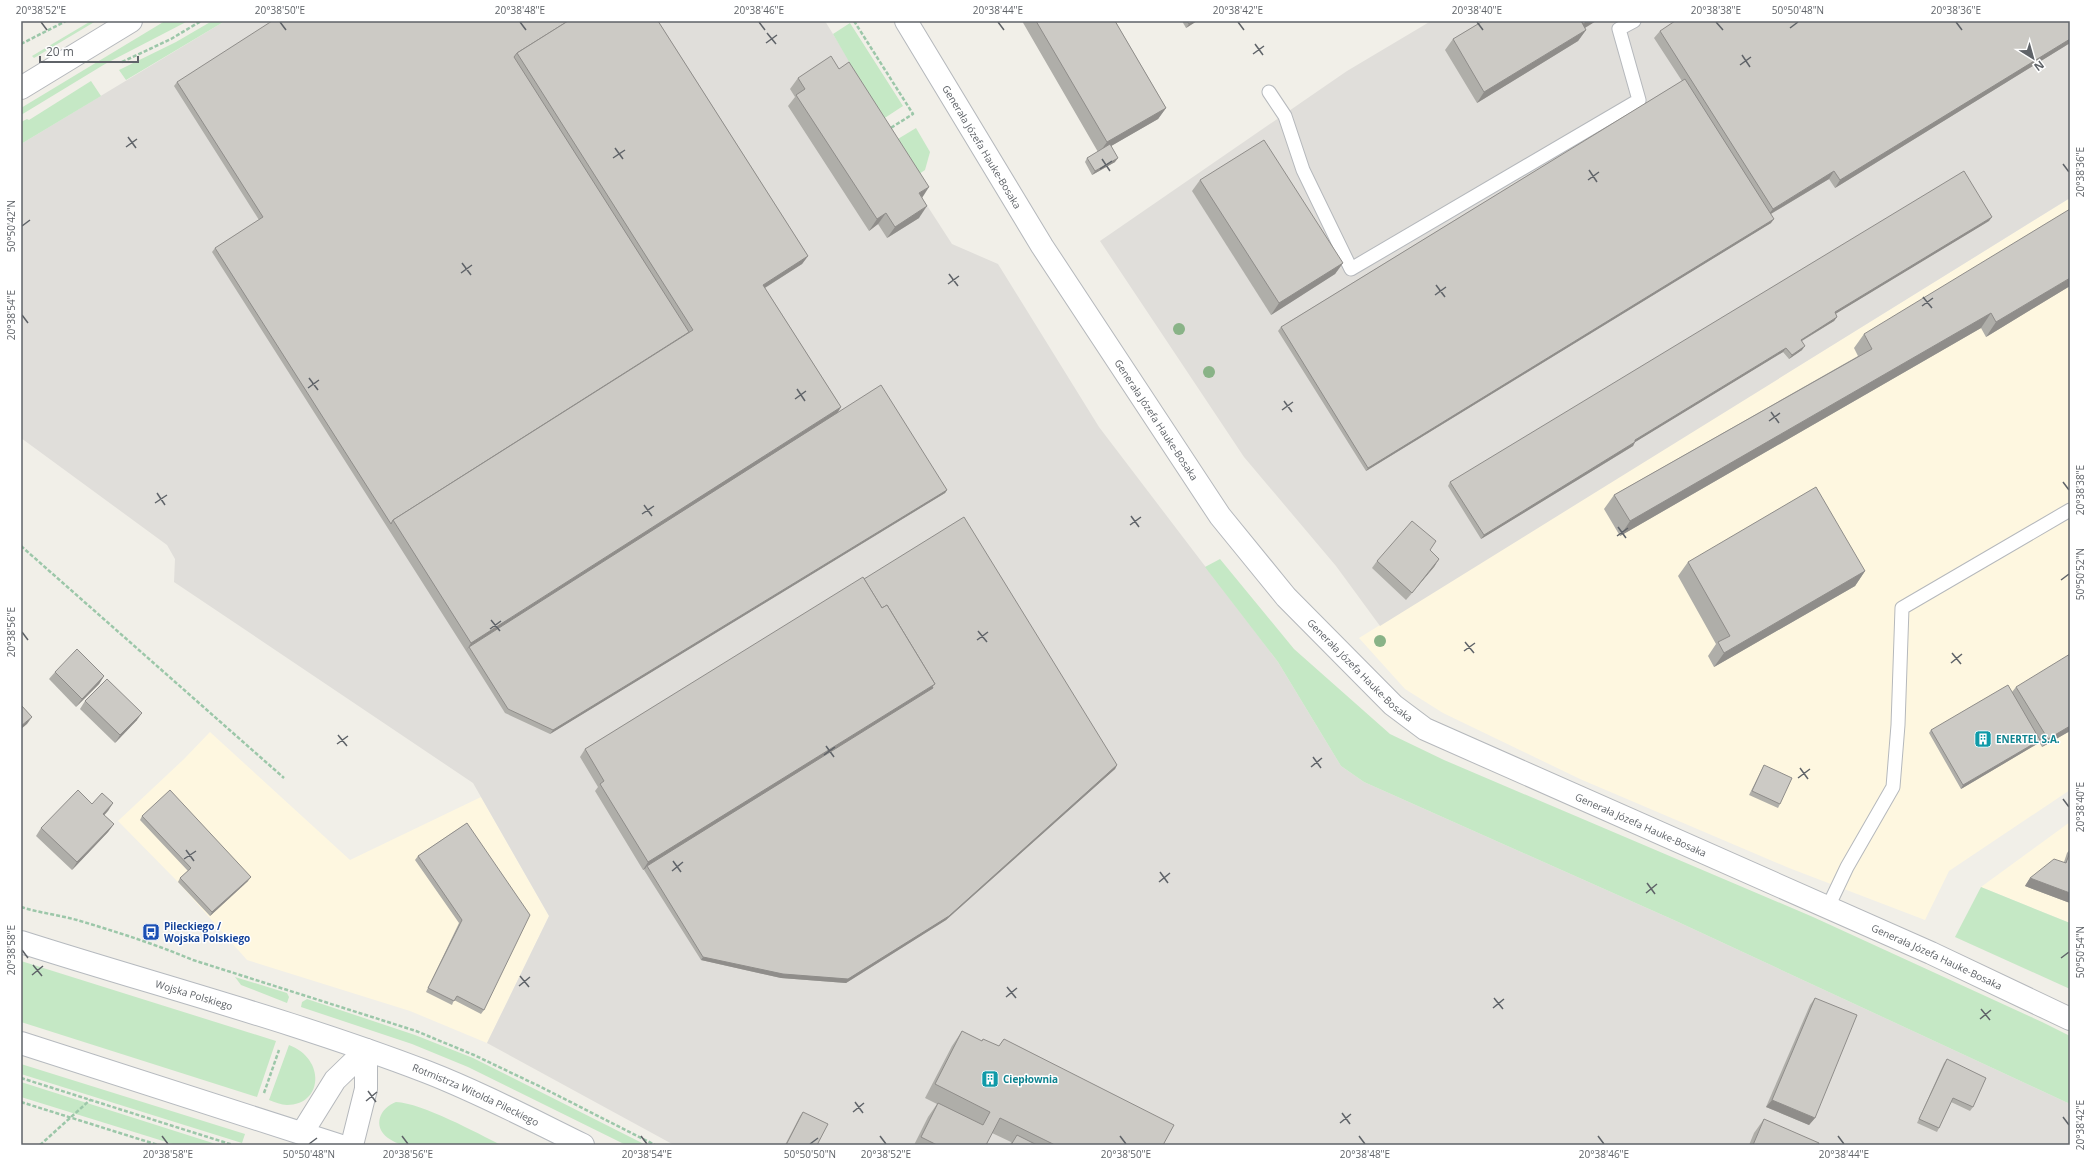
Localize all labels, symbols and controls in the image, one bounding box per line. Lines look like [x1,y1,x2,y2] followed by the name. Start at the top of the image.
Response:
[16,3,66,17] text: 20°38'52"E
[255,3,305,17] text: 20°38'50"E
[495,3,545,17] text: 20°38'48"E
[734,3,784,17] text: 20°38'46"E
[973,3,1023,17] text: 20°38'44"E
[1213,3,1263,17] text: 20°38'42"E
[1452,3,1502,17] text: 20°38'40"E
[1691,3,1741,17] text: 20°38'38"E
[1772,3,1824,17] text: 50°50'48"N
[1931,3,1981,17] text: 20°38'36"E
[40,38,138,64] scale bar
[2013,38,2053,78] north arrow
[46,43,74,60] text: 20 m
[2031,58,2047,75] text: N
[939,82,1025,211] street label: Generała Józefa Hauke-Bosaka
[2073,147,2087,197] text: 20°38'36"E
[4,200,18,252] text: 50°50'42"N
[4,290,18,340] text: 20°38'54"E
[1111,356,1202,483] street label: Generała Józefa Hauke-Bosaka
[2073,465,2087,515] text: 20°38'38"E
[2073,548,2087,600] text: 50°50'52"N
[4,607,18,657] text: 20°38'56"E
[1304,616,1416,725] street label: Generała Józefa Hauke-Bosaka
[1973,729,1993,749] building icon: ENERTEL S.A.
[1996,732,2060,746] place label: ENERTEL S.A.
[2073,782,2087,832] text: 20°38'40"E
[1573,789,1709,860] street label: Generała Józefa Hauke-Bosaka
[164,919,250,945] place label: Pileckiego / Wojska Polskiego
[1869,921,2004,993] street label: Generała Józefa Hauke-Bosaka
[141,922,161,942] bus stop icon: Pileckiego / Wojska Polskiego
[4,925,18,975] text: 20°38'58"E
[2073,926,2087,978] text: 50°50'54"N
[154,976,235,1013] street label: Wojska Polskiego
[410,1060,541,1129] street label: Rotmistrza Witolda Pileckiego
[980,1069,1000,1089] building icon: Ciepłownia
[1003,1072,1058,1086] place label: Ciepłownia
[2073,1100,2087,1150] text: 20°38'42"E
[143,1147,193,1161] text: 20°38'58"E
[283,1147,335,1161] text: 50°50'48"N
[383,1147,433,1161] text: 20°38'56"E
[622,1147,672,1161] text: 20°38'54"E
[784,1147,836,1161] text: 50°50'50"N
[861,1147,911,1161] text: 20°38'52"E
[1101,1147,1151,1161] text: 20°38'50"E
[1340,1147,1390,1161] text: 20°38'48"E
[1579,1147,1629,1161] text: 20°38'46"E
[1819,1147,1869,1161] text: 20°38'44"E

